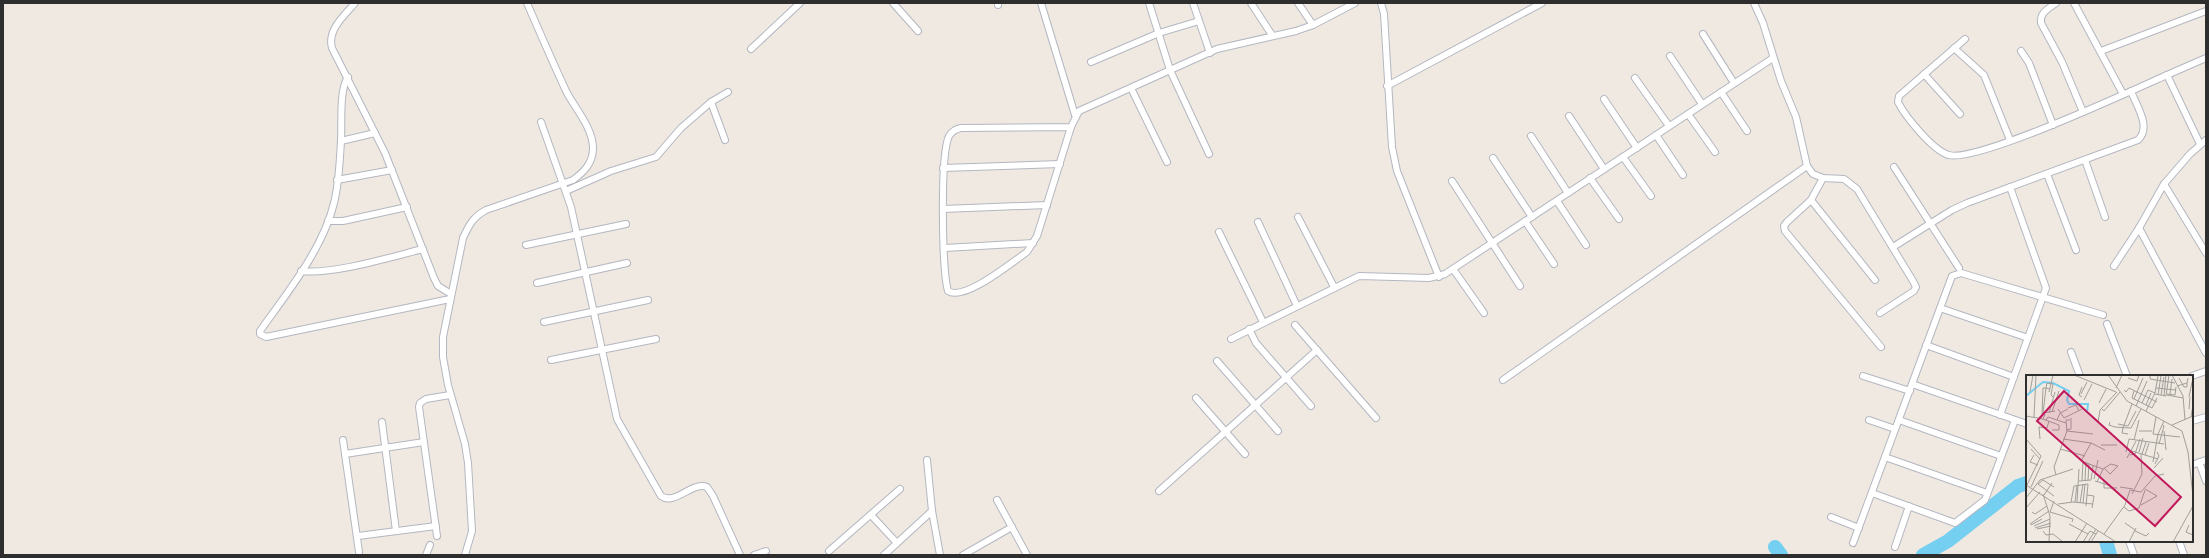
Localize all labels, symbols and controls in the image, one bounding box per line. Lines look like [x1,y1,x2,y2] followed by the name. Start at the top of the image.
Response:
[2026,375,2193,542] inset map

